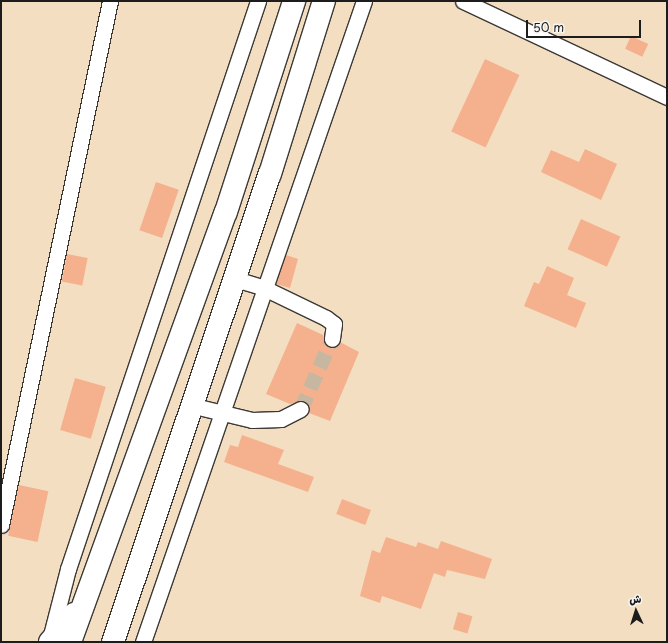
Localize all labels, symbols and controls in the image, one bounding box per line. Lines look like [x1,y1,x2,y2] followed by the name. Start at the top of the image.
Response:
[528,12,643,38] scale bar
[533,18,564,36] text: 50 m
[628,590,642,607] text: ش
[616,591,656,631] north arrow

